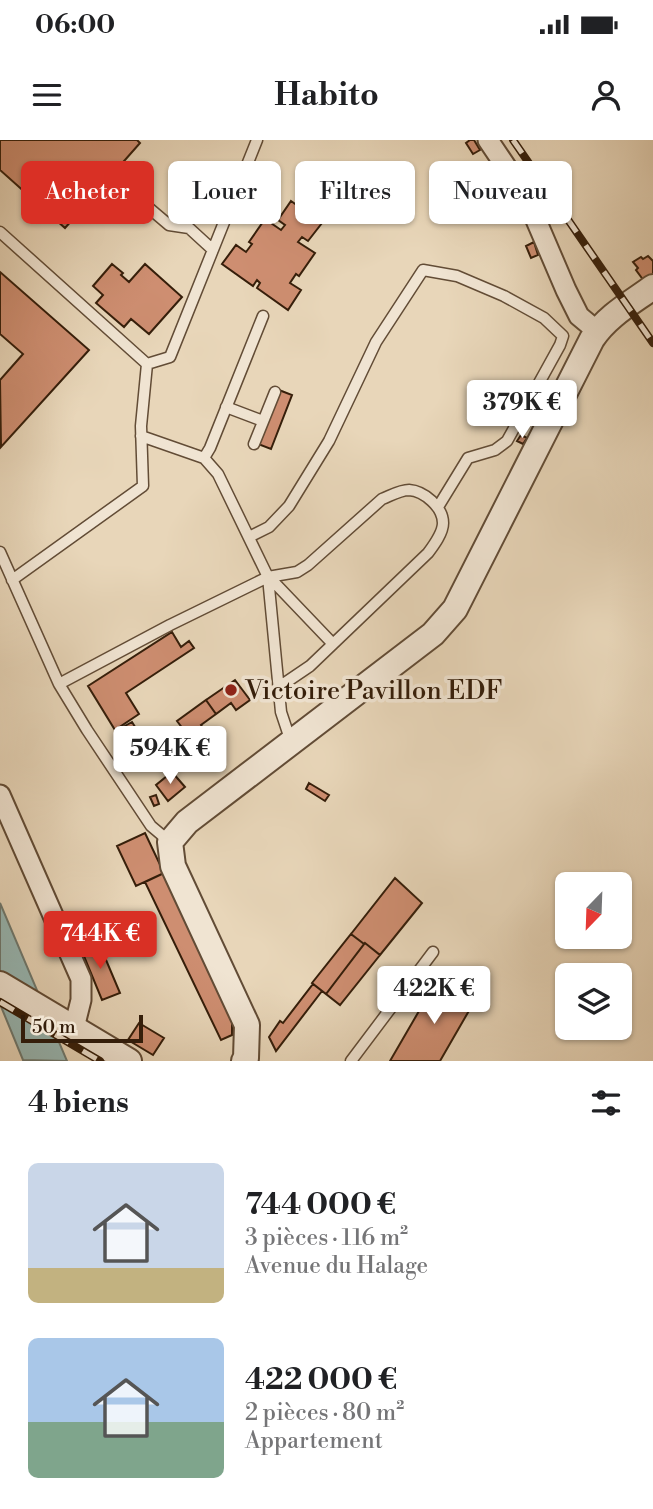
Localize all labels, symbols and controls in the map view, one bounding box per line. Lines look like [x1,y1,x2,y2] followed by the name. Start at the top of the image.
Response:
[35,9,115,41] text: 06:00
[274,75,379,115] text: Habito
[28,76,66,114] icon: menu
[587,76,625,114] icon: person
[21,161,154,224] chip: Acheter
[168,161,281,224] chip: Louer
[295,161,415,224] chip: Filtres
[429,161,572,224] chip: Nouveau
[465,380,579,440] pin: 379K €
[483,389,561,417] text: 379K €
[244,675,502,707] place label: Victoire Pavillon EDF
[223,682,239,698] marker: Victoire Pavillon EDF
[113,726,227,786] pin: 594K €
[129,735,211,763] text: 594K €
[555,872,632,948] north arrow
[555,872,632,1040] map controls
[43,912,157,971] pin: 744K €
[60,920,140,948] text: 744K €
[555,963,632,1040] button: layers
[377,966,491,1026] pin: 422K €
[393,975,475,1003] text: 422K €
[21,1012,144,1044] scale bar
[32,1015,76,1039] text: 50 m
[28,1084,129,1122] text: 4 biens
[587,1084,625,1122] icon: filters
[245,1186,396,1224] text: 744 000 €
[84,1191,168,1275] icon: home
[245,1224,408,1252] text: 3 pièces · 116 m²
[245,1252,428,1280] text: Avenue du Halage
[245,1361,397,1399] text: 422 000 €
[84,1366,168,1450] icon: home
[245,1399,404,1427] text: 2 pièces · 80 m²
[245,1427,383,1455] text: Appartement

